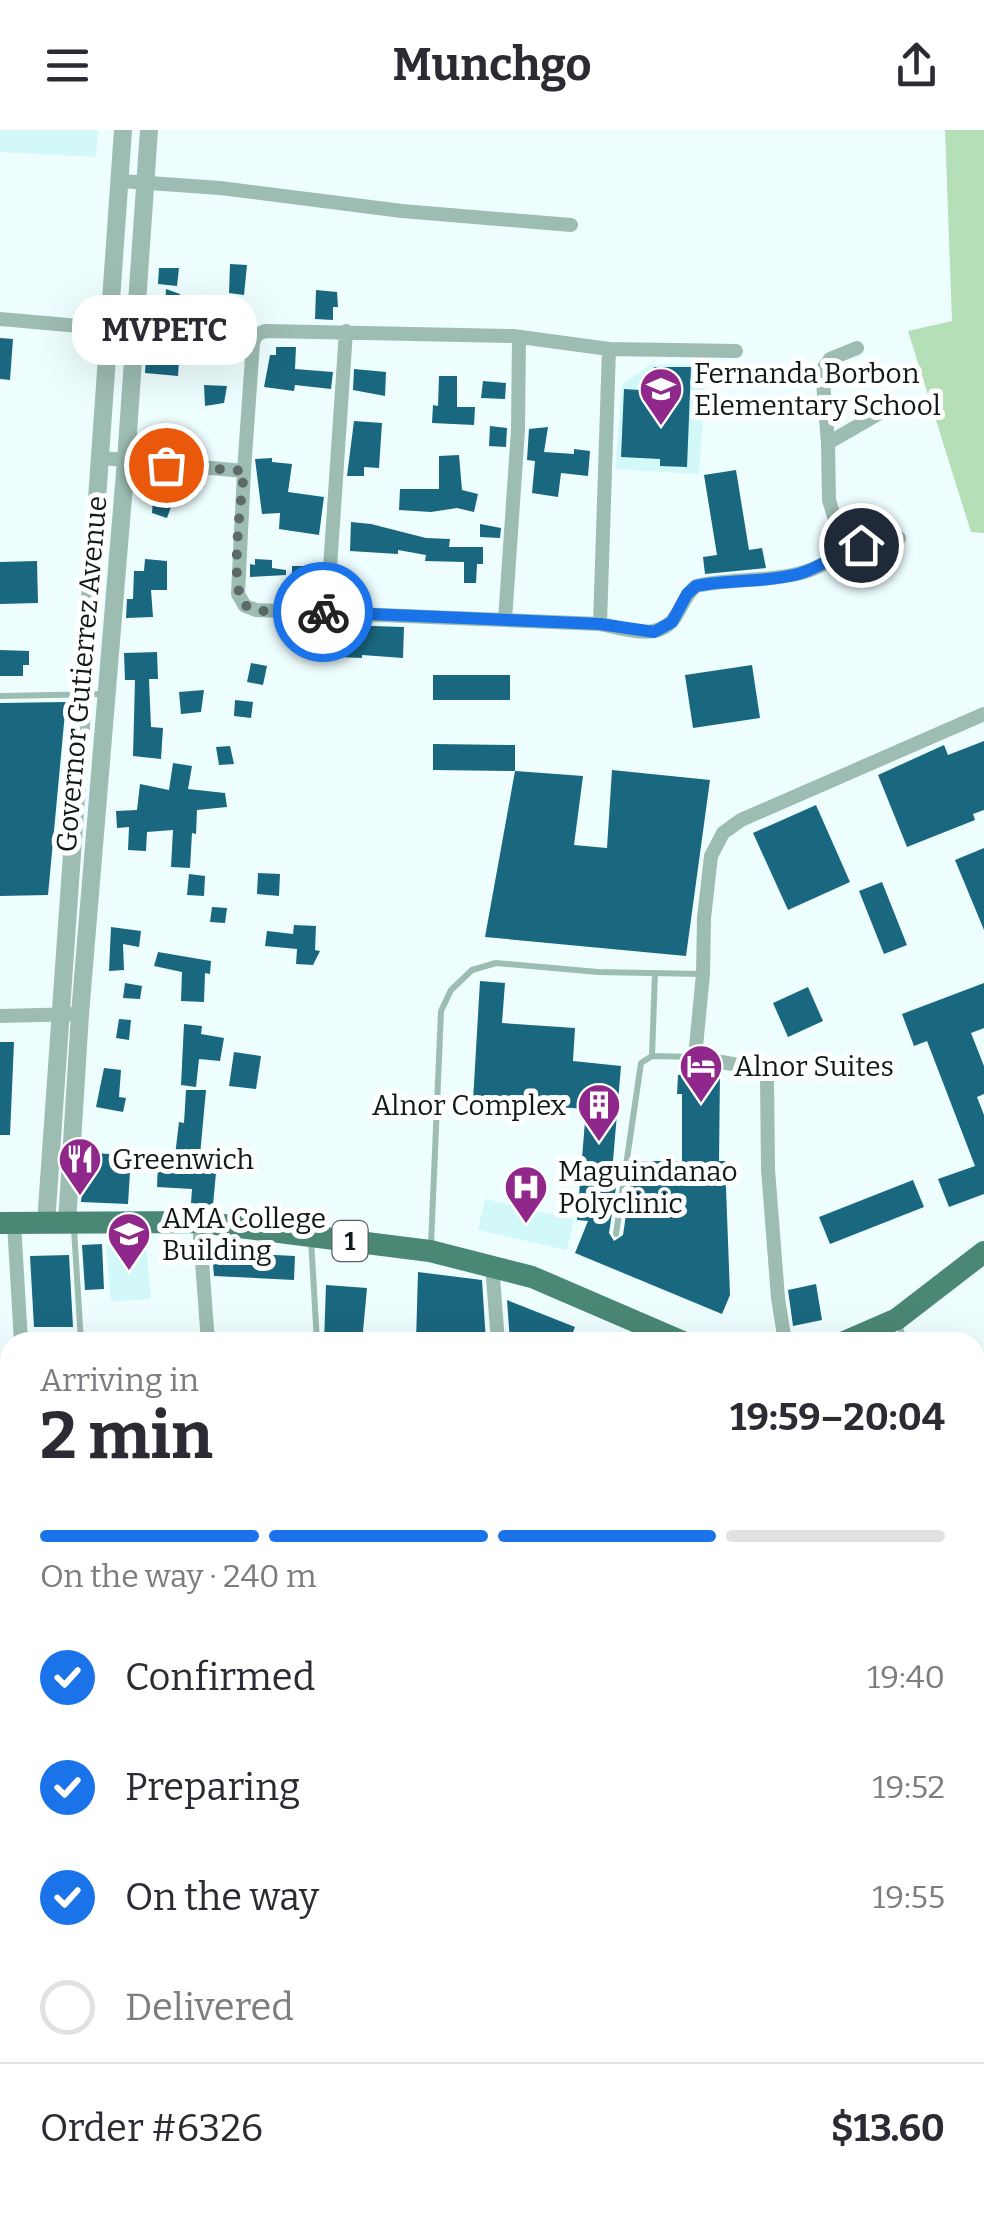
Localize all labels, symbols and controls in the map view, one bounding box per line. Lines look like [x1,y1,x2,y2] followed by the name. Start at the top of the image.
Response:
[40,38,95,93] icon: menu
[392,38,592,92] text: Munchgo
[889,38,944,93] icon: share
[74,295,258,365] callout: MVPETC
[102,311,227,349] text: MVPETC
[694,357,941,422] place label: Fernanda Borbon Elementary School
[638,366,684,427] school or university icon: Fernanda Borbon Elementary School
[124,423,209,508] pin
[139,438,194,493] icon: bag
[49,495,114,854] street label: Governor Gutierrez Avenue
[819,503,904,588] pin
[834,518,889,573] icon: home
[273,562,373,662] courier
[296,585,351,640] icon: bike
[678,1043,724,1104] hotel icon: Alnor Suites
[734,1050,894,1083] place label: Alnor Suites
[576,1082,622,1143] building icon: Alnor Complex
[372,1089,566,1122] place label: Alnor Complex
[57,1136,103,1197] restaurant icon: Greenwich
[112,1143,254,1176] place label: Greenwich
[558,1155,738,1220] place label: Maguindanao Polyclinic
[503,1164,549,1225] hospital icon: Maguindanao Polyclinic
[162,1202,326,1267] place label: AMA College Building
[106,1211,152,1272] school or university icon: AMA College Building
[332,1221,368,1261] road number: 1
[40,1361,199,1399] text: Arriving in
[730,1394,945,1440] text: 19:59–20:04
[40,1397,213,1475] text: 2 min
[40,1557,317,1595] text: On the way · 240 m
[40,1650,95,1705] icon: check
[125,1654,315,1700] text: Confirmed
[867,1658,945,1696] text: 19:40
[40,1760,95,1815] icon: check
[125,1764,300,1810] text: Preparing
[873,1768,945,1806] text: 19:52
[40,1870,95,1925] icon: check
[125,1874,319,1920] text: On the way
[872,1878,945,1916] text: 19:55
[125,1984,294,2030] text: Delivered
[40,2105,263,2151] text: Order #6326
[831,2105,945,2151] text: $13.60

